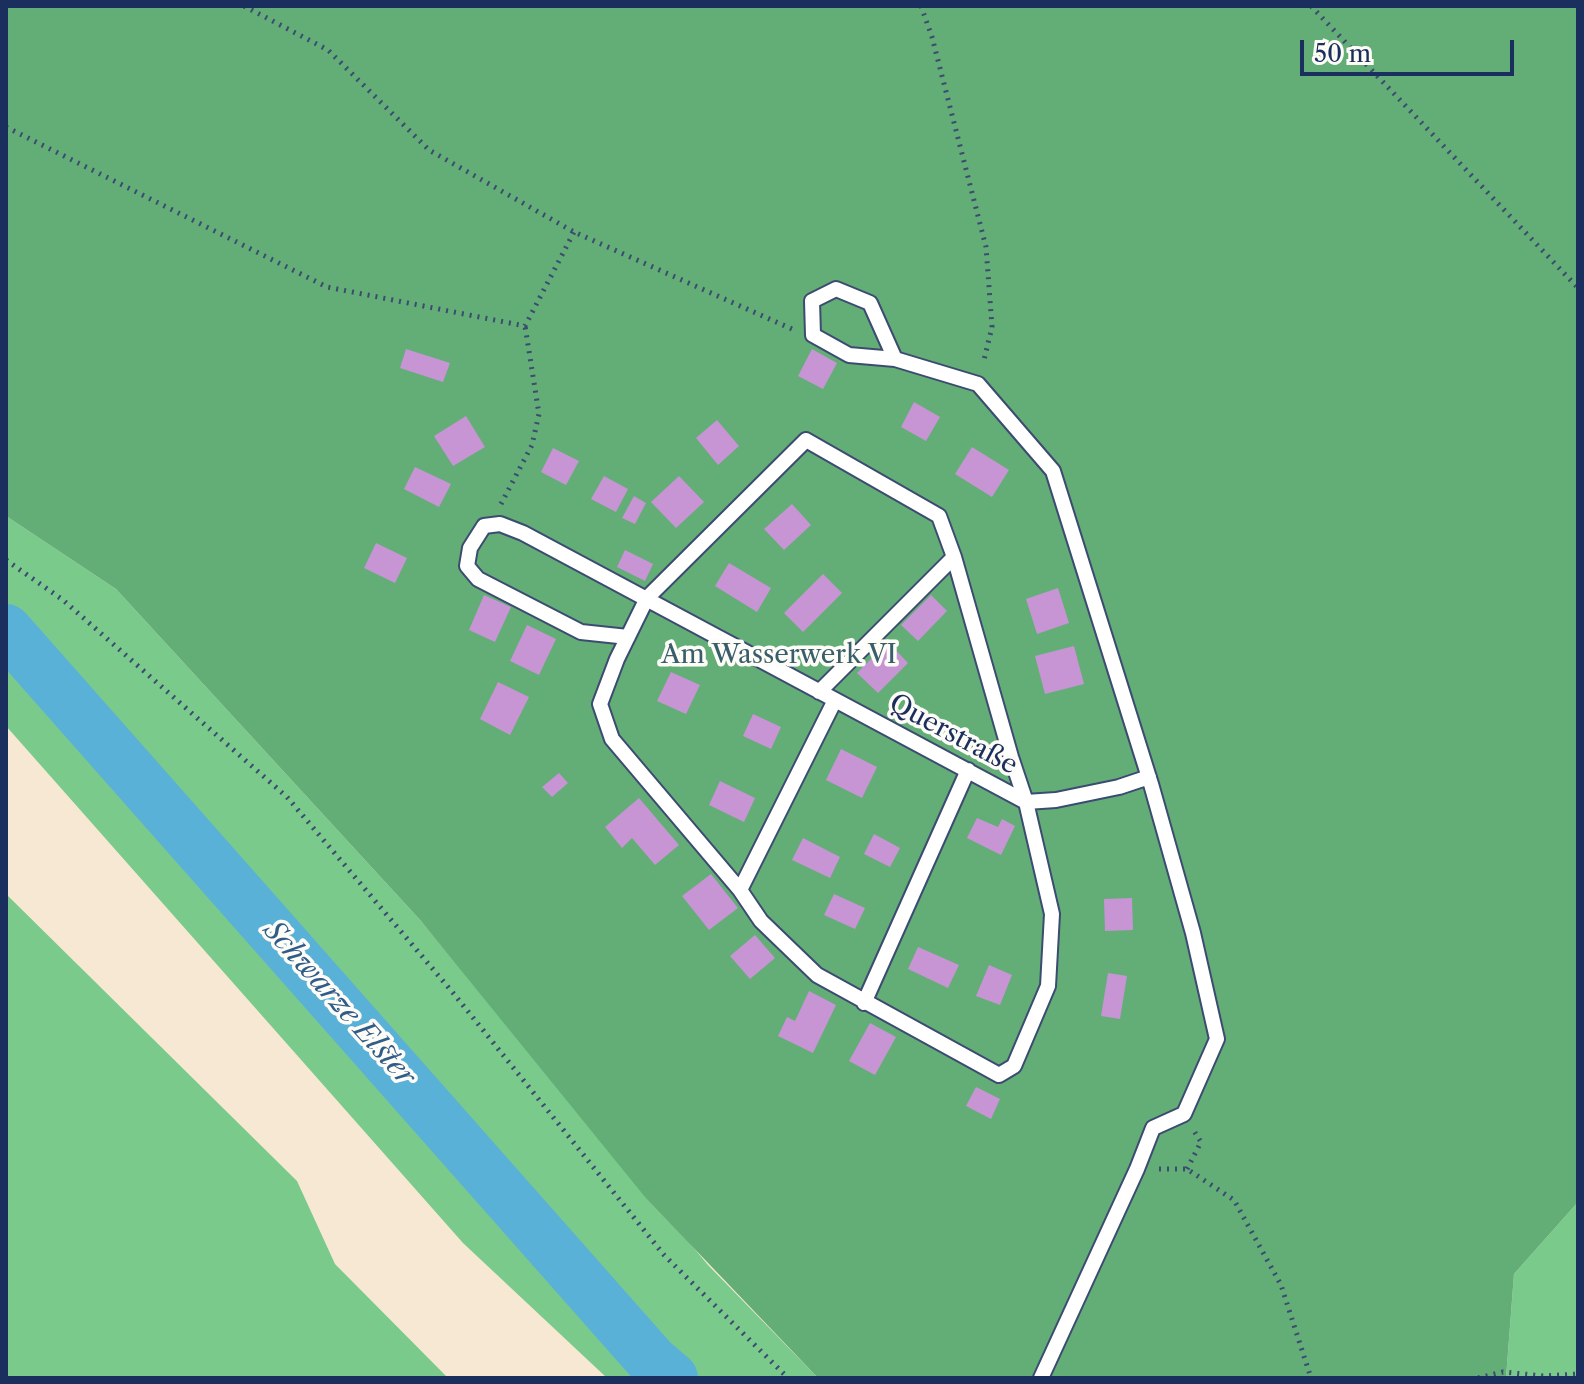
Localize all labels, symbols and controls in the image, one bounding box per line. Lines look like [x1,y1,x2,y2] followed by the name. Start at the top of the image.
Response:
[1304,24,1518,74] scale bar
[1314,39,1371,68] text: 50 m
[661,639,897,671] park label: Am Wasserwerk VI
[884,688,1022,782] street label: Querstraße
[256,915,422,1093] water label: Schwarze Elster

